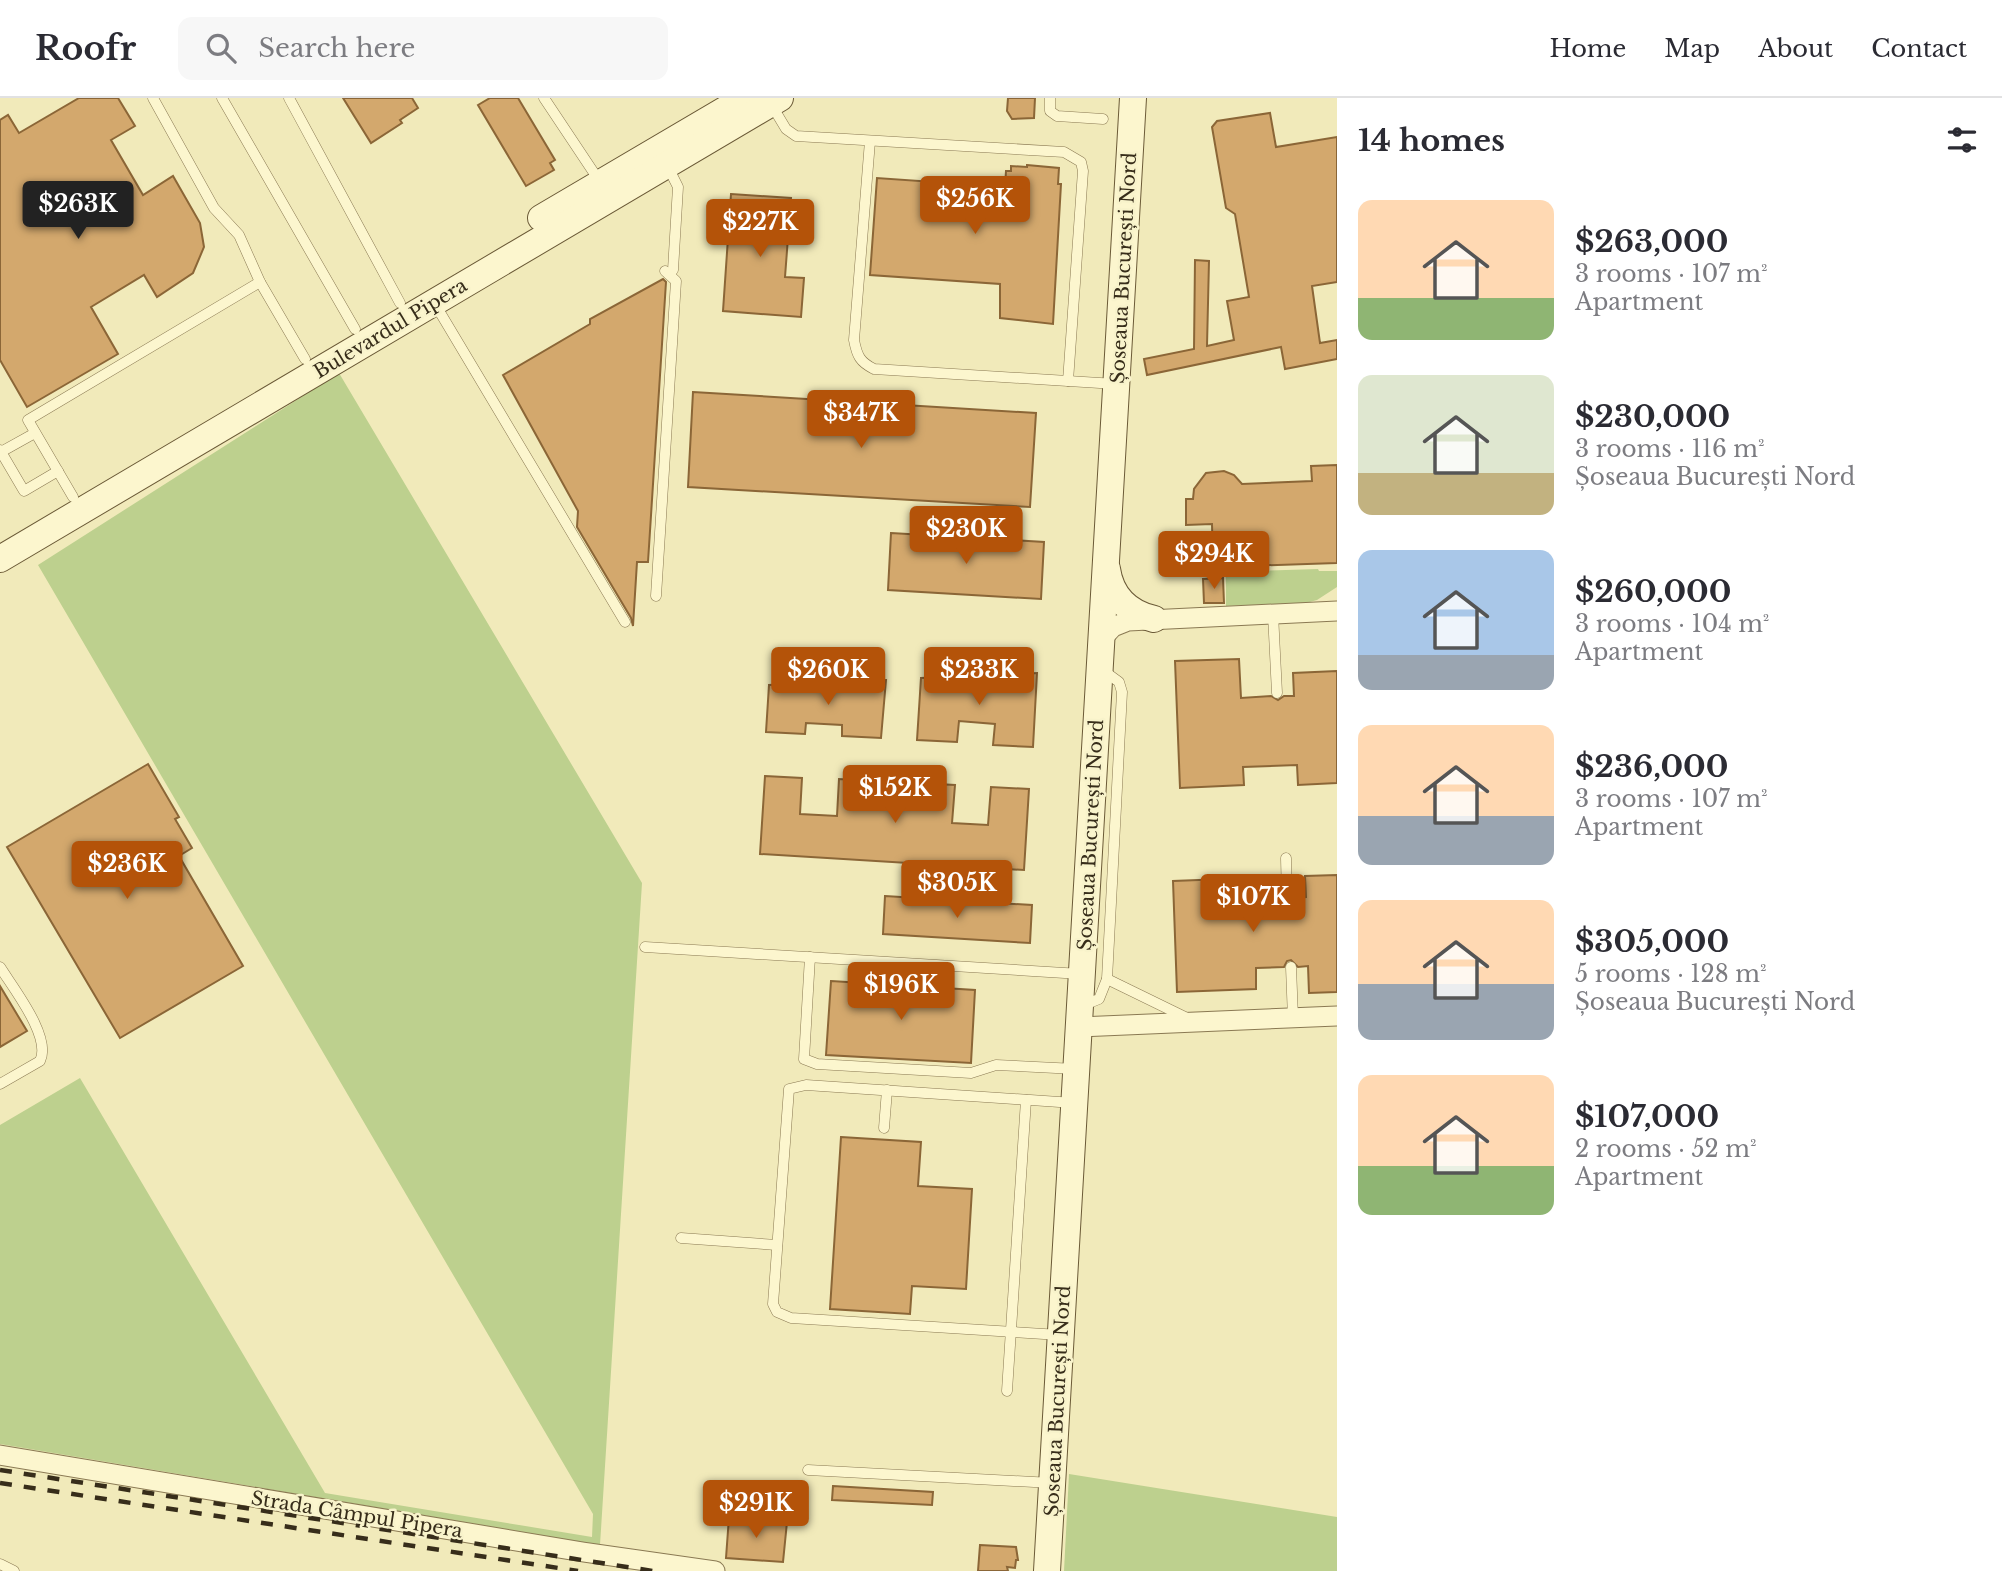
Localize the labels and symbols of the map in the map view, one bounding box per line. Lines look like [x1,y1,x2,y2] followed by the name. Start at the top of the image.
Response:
[1106,152,1141,384] street label: Șoseaua București Nord
[926,176,1024,236] pin: $256K
[29,181,127,241] pin: $263K
[711,200,809,259] pin: $227K
[309,273,472,383] street label: Bulevardul Pipera
[812,390,910,450] pin: $347K
[917,506,1015,566] pin: $230K
[1165,532,1263,591] pin: $294K
[779,648,877,707] pin: $260K
[930,648,1028,707] pin: $233K
[1073,719,1108,951] street label: Șoseaua București Nord
[846,766,944,825] pin: $152K
[78,842,176,901] pin: $236K
[908,860,1006,920] pin: $305K
[1204,874,1302,934] pin: $107K
[852,962,950,1022] pin: $196K
[1040,1285,1075,1517] street label: Șoseaua București Nord
[707,1480,805,1540] pin: $291K
[250,1486,465,1543] street label: Strada Câmpul Pipera

